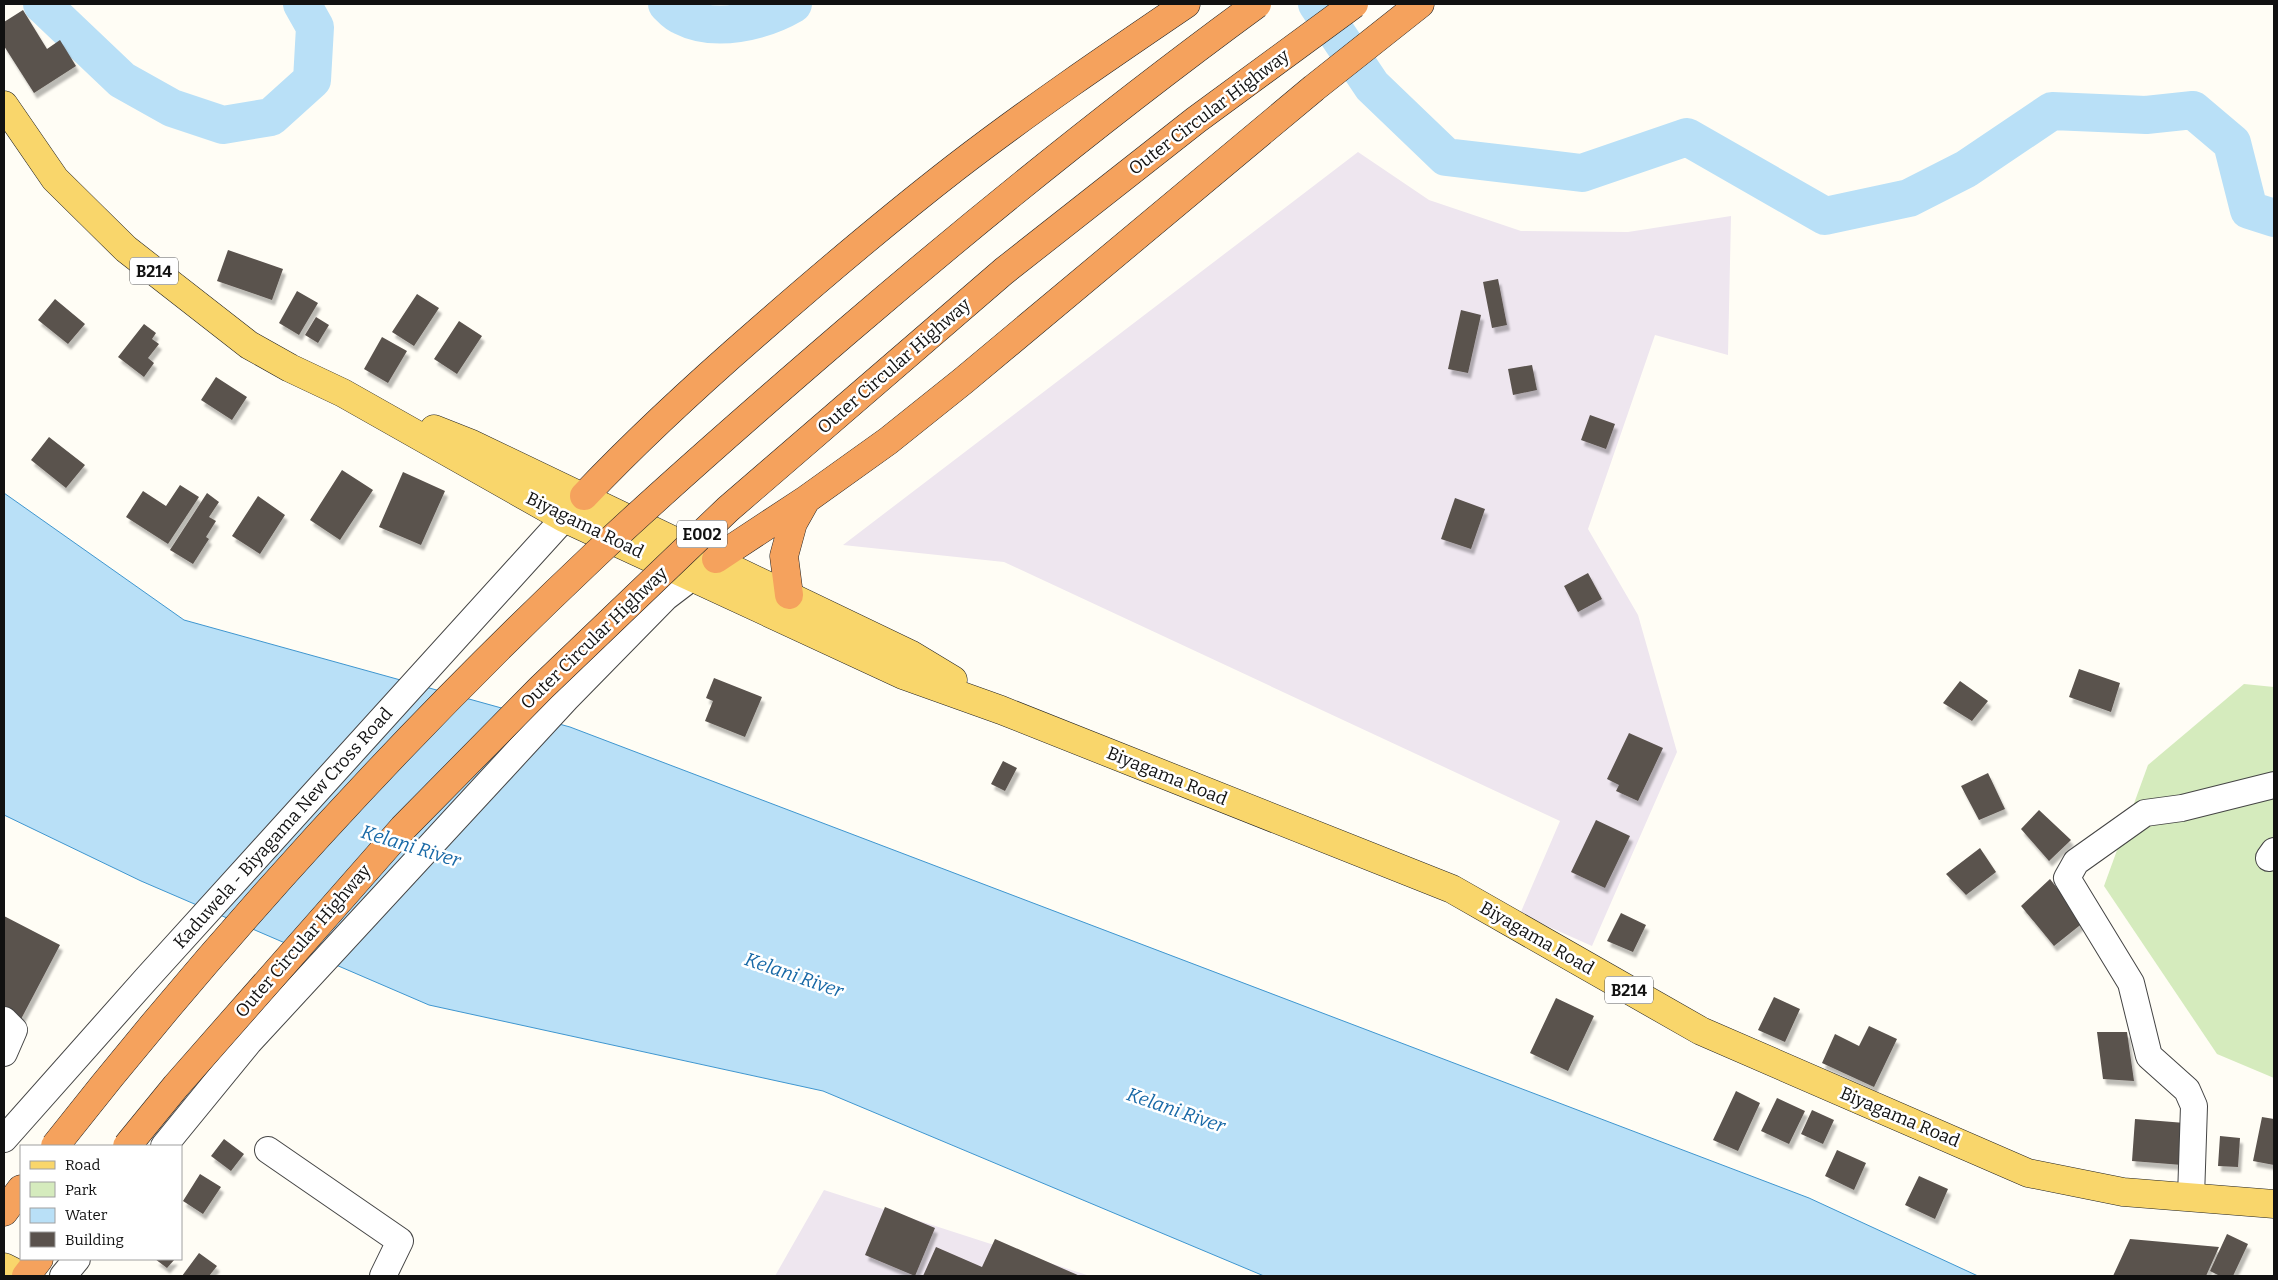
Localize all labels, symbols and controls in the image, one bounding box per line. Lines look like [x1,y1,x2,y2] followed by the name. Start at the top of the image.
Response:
[1124,44,1294,180] street label: Outer Circular Highway
[130,258,178,284] road number: B214
[813,293,975,438] street label: Outer Circular Highway
[523,487,648,563] street label: Biyagama Road
[677,520,727,548] road number: E002
[516,562,672,714] street label: Outer Circular Highway
[169,703,397,953] street label: Kaduwela - Biyagama New Cross Road
[1104,742,1231,810] street label: Biyagama Road
[359,820,465,872] water label: Kelani River
[231,860,376,1022] street label: Outer Circular Highway
[1476,896,1598,980] street label: Biyagama Road
[742,947,847,1003] water label: Kelani River
[1605,976,1653,1004] road number: B214
[1124,1082,1229,1138] water label: Kelani River
[1837,1082,1964,1152] street label: Biyagama Road
[20,1145,182,1260] legend
[65,1156,100,1174] text: Road
[65,1181,97,1199] text: Park
[65,1206,108,1224] text: Water
[65,1231,124,1249] text: Building

